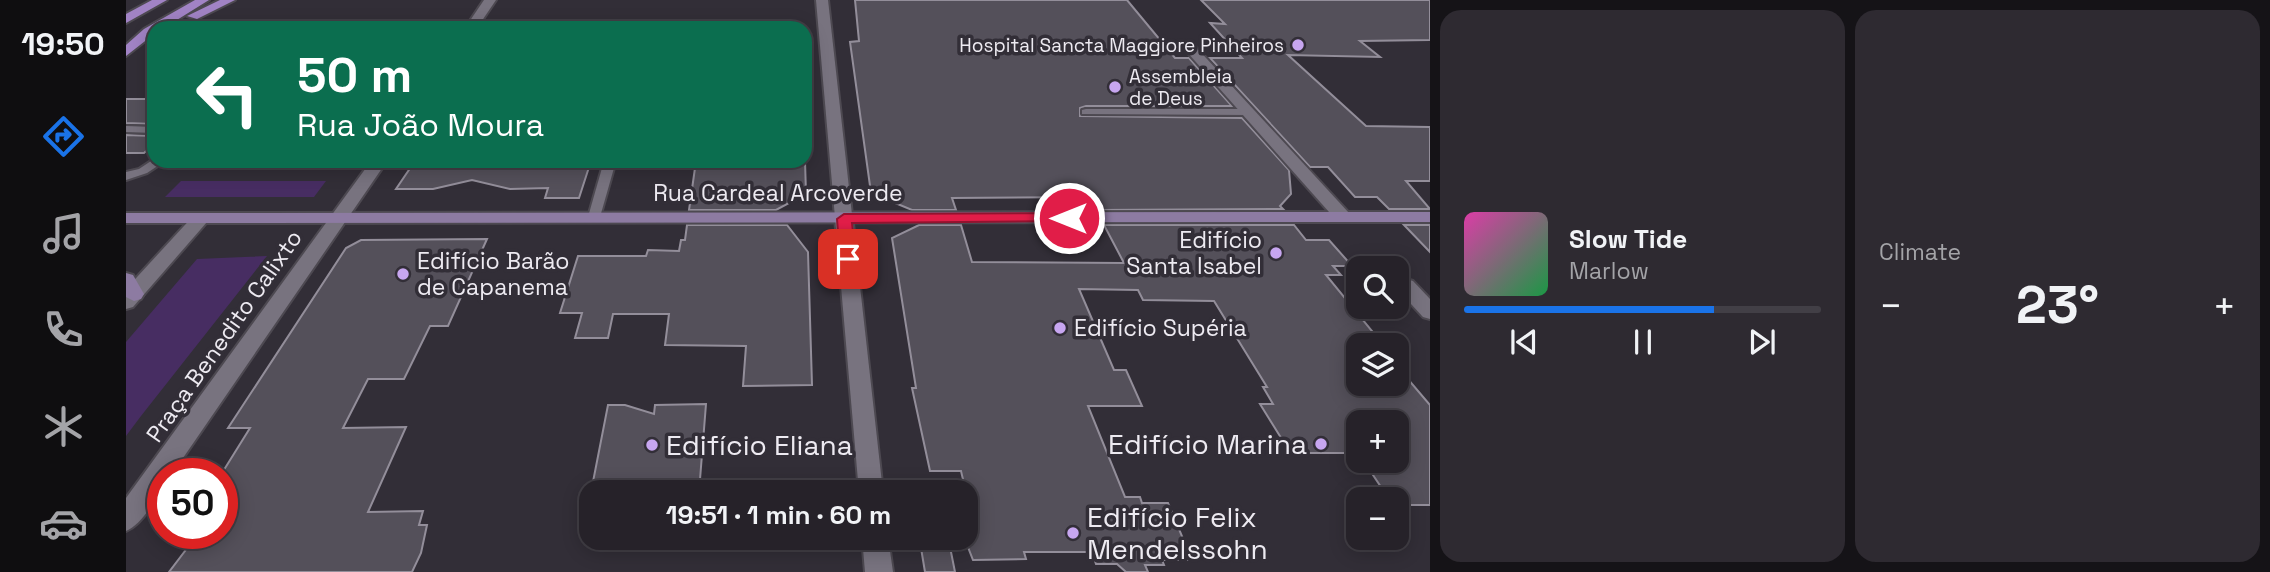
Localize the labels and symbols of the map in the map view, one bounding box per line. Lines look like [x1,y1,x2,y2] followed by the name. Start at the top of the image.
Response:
[959,33,1284,58] place label: Hospital Sancta Maggiore Pinheiros
[1290,37,1306,53] marker: Hospital Sancta Maggiore Pinheiros
[1129,64,1232,111] place label: Assembleia de Deus
[1107,79,1123,95] marker: Assembleia de Deus
[653,178,903,208] street label: Rua Cardeal Arcoverde
[1032,181,1106,255] position arrow
[139,224,309,448] street label: Praça Benedito Calixto
[1126,225,1262,281] place label: Edifício Santa Isabel
[818,229,878,289] pin
[1268,245,1284,261] marker: Edifício Santa Isabel
[417,246,570,302] place label: Edifício Barão de Capanema
[395,266,411,282] marker: Edifício Barão de Capanema
[1074,313,1247,343] place label: Edifício Supéria
[1052,320,1068,336] marker: Edifício Supéria
[1108,426,1307,462] place label: Edifício Marina
[666,427,853,463] place label: Edifício Eliana
[1313,436,1329,452] marker: Edifício Marina
[644,437,660,453] marker: Edifício Eliana
[147,458,238,549] speed limit sign: 50
[1087,499,1268,567] place label: Edifício Felix Mendelssohn
[1065,525,1081,541] marker: Edifício Felix Mendelssohn

